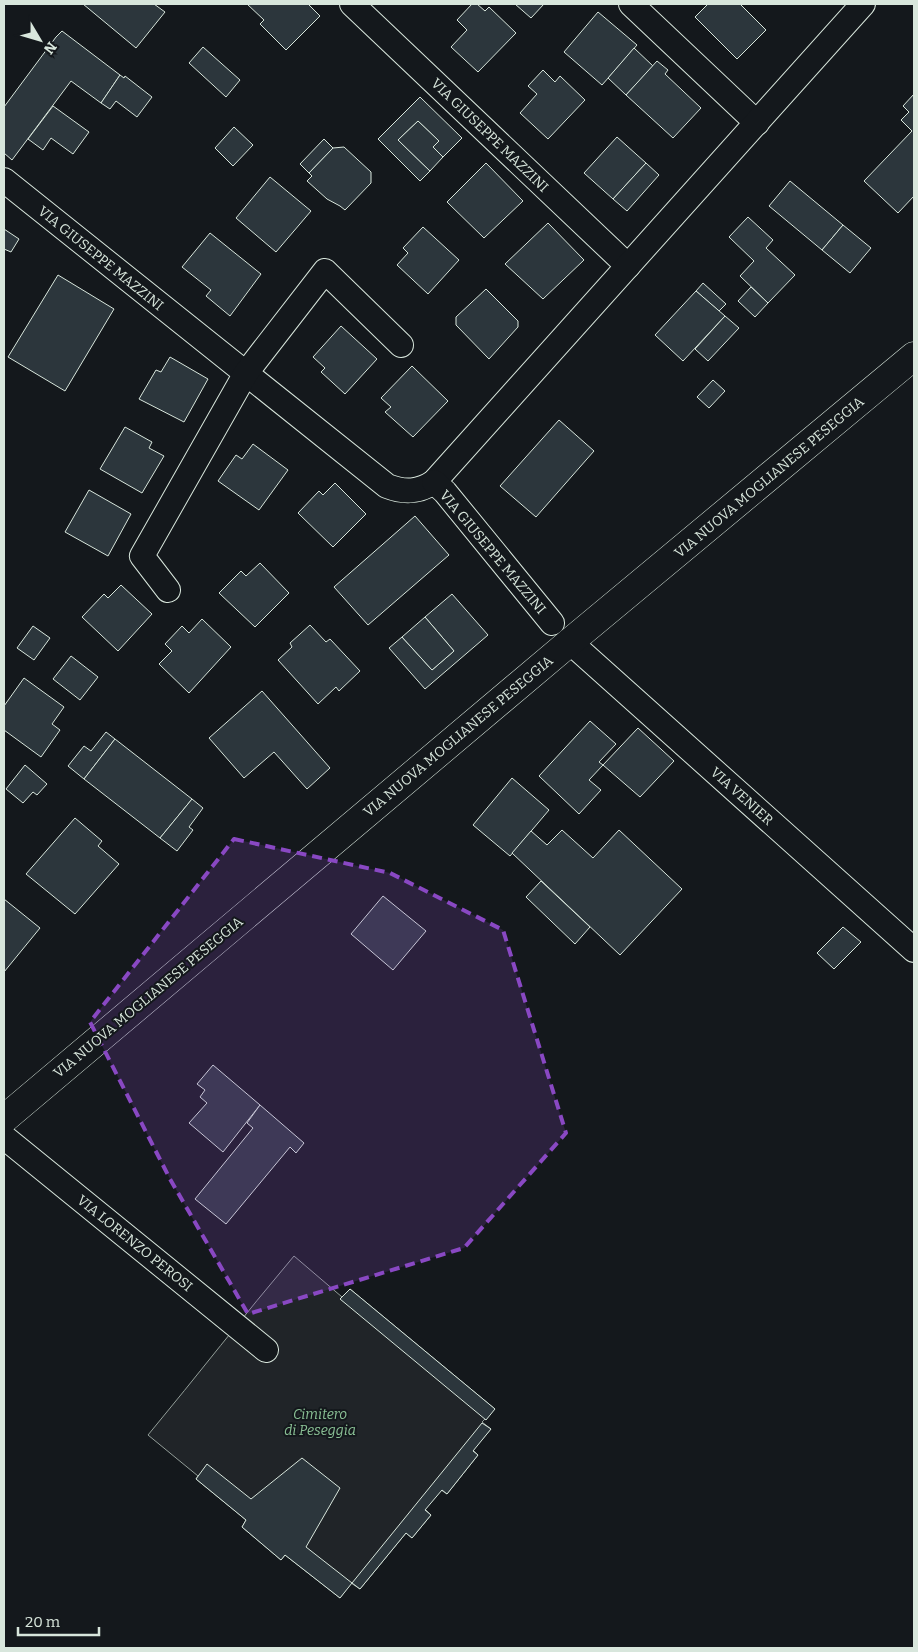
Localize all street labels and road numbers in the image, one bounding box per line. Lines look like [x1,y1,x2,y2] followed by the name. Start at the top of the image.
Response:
[427,75,552,196] street label: VIA GIUSEPPE MAZZINI
[35,203,167,314] street label: VIA GIUSEPPE MAZZINI
[671,393,867,562] street label: VIA NUOVA MOGLIANESE PESEGGIA
[436,487,549,618] street label: VIA GIUSEPPE MAZZINI
[360,652,556,821] street label: VIA NUOVA MOGLIANESE PESEGGIA
[707,764,777,829] street label: VIA VENIER
[50,913,246,1082] street label: VIA NUOVA MOGLIANESE PESEGGIA
[74,1192,196,1295] street label: VIA LORENZO PEROSI

